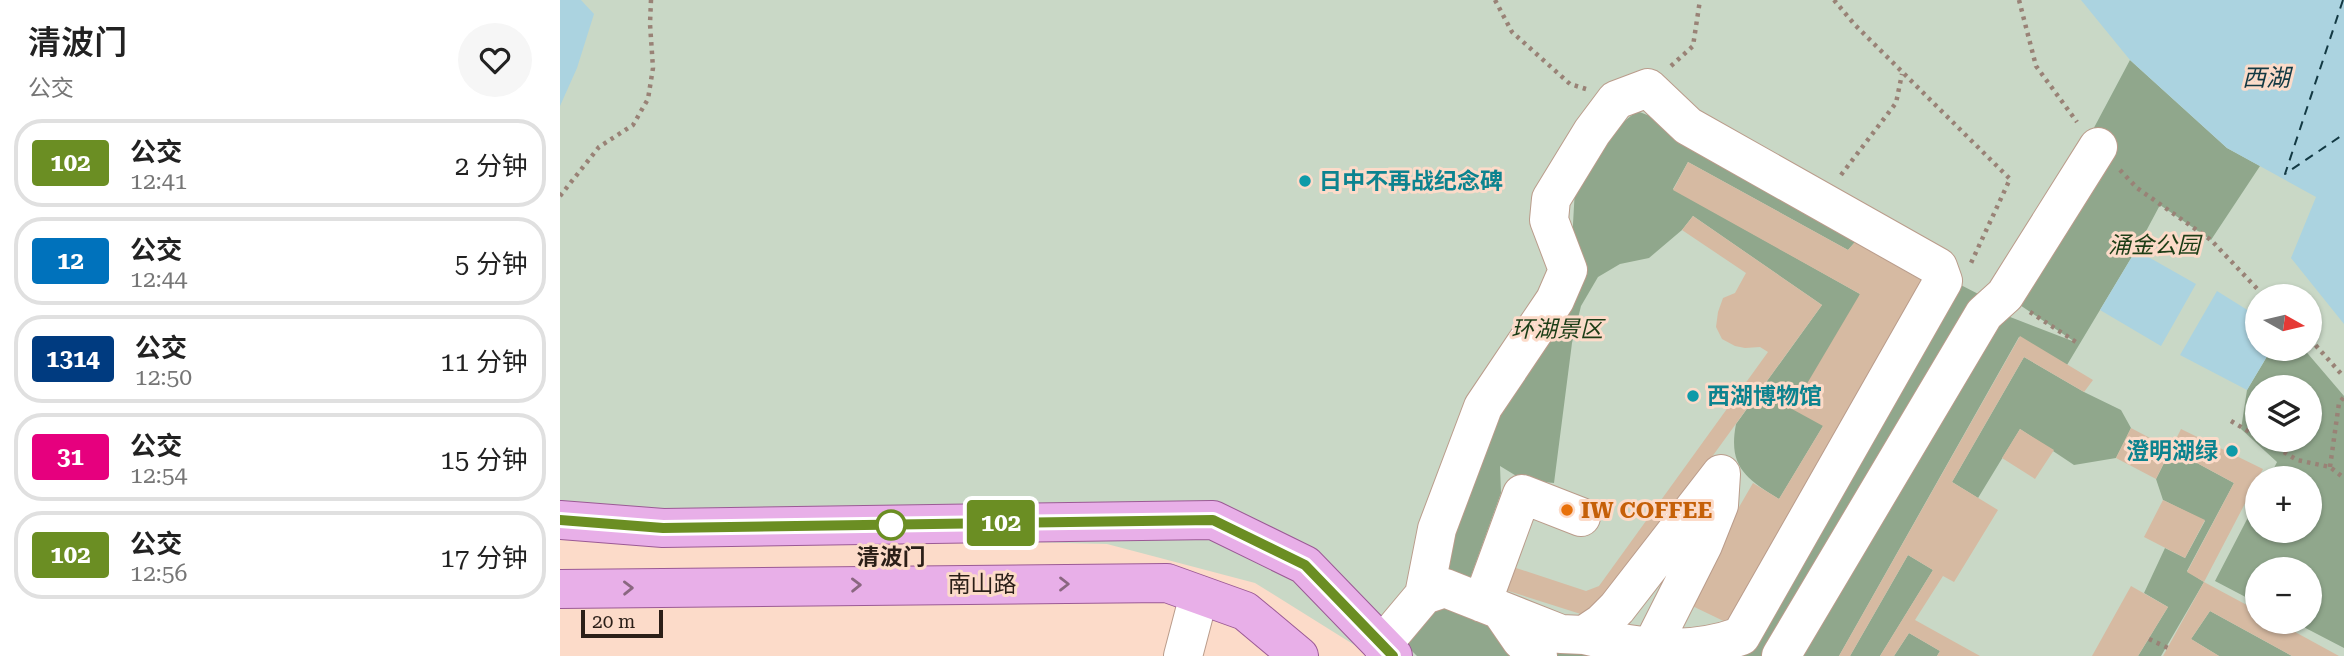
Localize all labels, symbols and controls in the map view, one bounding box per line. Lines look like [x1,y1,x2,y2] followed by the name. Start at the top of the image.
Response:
[28,23,127,62] text: 清波门
[458,23,532,97] button: heart
[2242,64,2294,92] water label: 西湖
[28,75,74,102] text: 公交
[130,137,182,167] text: 公交
[50,149,91,177] text: 102
[455,151,528,181] text: 2 分钟
[130,168,187,195] text: 12:41
[1319,168,1503,195] place label: 日中不再战纪念碑
[1297,173,1313,189] marker: 日中不再战纪念碑
[2108,232,2203,259] park label: 涌金公园
[130,235,182,265] text: 公交
[57,247,84,275] text: 12
[455,249,528,279] text: 5 分钟
[130,266,187,293] text: 12:44
[2245,284,2322,360] north arrow
[2245,284,2322,634] map controls
[1511,316,1606,343] park label: 环湖景区
[135,333,187,363] text: 公交
[46,345,100,373] text: 1314
[440,347,528,377] text: 11 分钟
[135,364,192,391] text: 12:50
[2245,375,2322,452] button: layers
[1707,383,1822,410] place label: 西湖博物馆
[1685,388,1701,404] marker: 西湖博物馆
[130,431,182,461] text: 公交
[2126,438,2218,465] place label: 澄明湖绿
[57,443,84,471] text: 31
[2224,443,2240,459] marker: 澄明湖绿
[440,445,528,475] text: 15 分钟
[130,462,187,489] text: 12:54
[2245,466,2322,543] button: +
[1581,497,1712,524] place label: IW COFFEE
[961,500,1041,546] line badge: 102
[1559,502,1575,518] marker: IW COFFEE
[981,509,1021,537] text: 102
[876,510,906,540] marker: 清波门
[130,529,182,559] text: 公交
[50,541,91,569] text: 102
[440,543,528,573] text: 17 分钟
[857,544,926,571] place label: 清波门
[2245,557,2322,634] button: −
[130,560,187,587] text: 12:56
[948,571,1017,598] street label: 南山路
[1059,576,1070,592] one-way arrow
[851,577,861,593] one-way arrow
[623,580,634,596] one-way arrow
[581,607,663,639] scale bar
[592,610,635,633] text: 20 m

